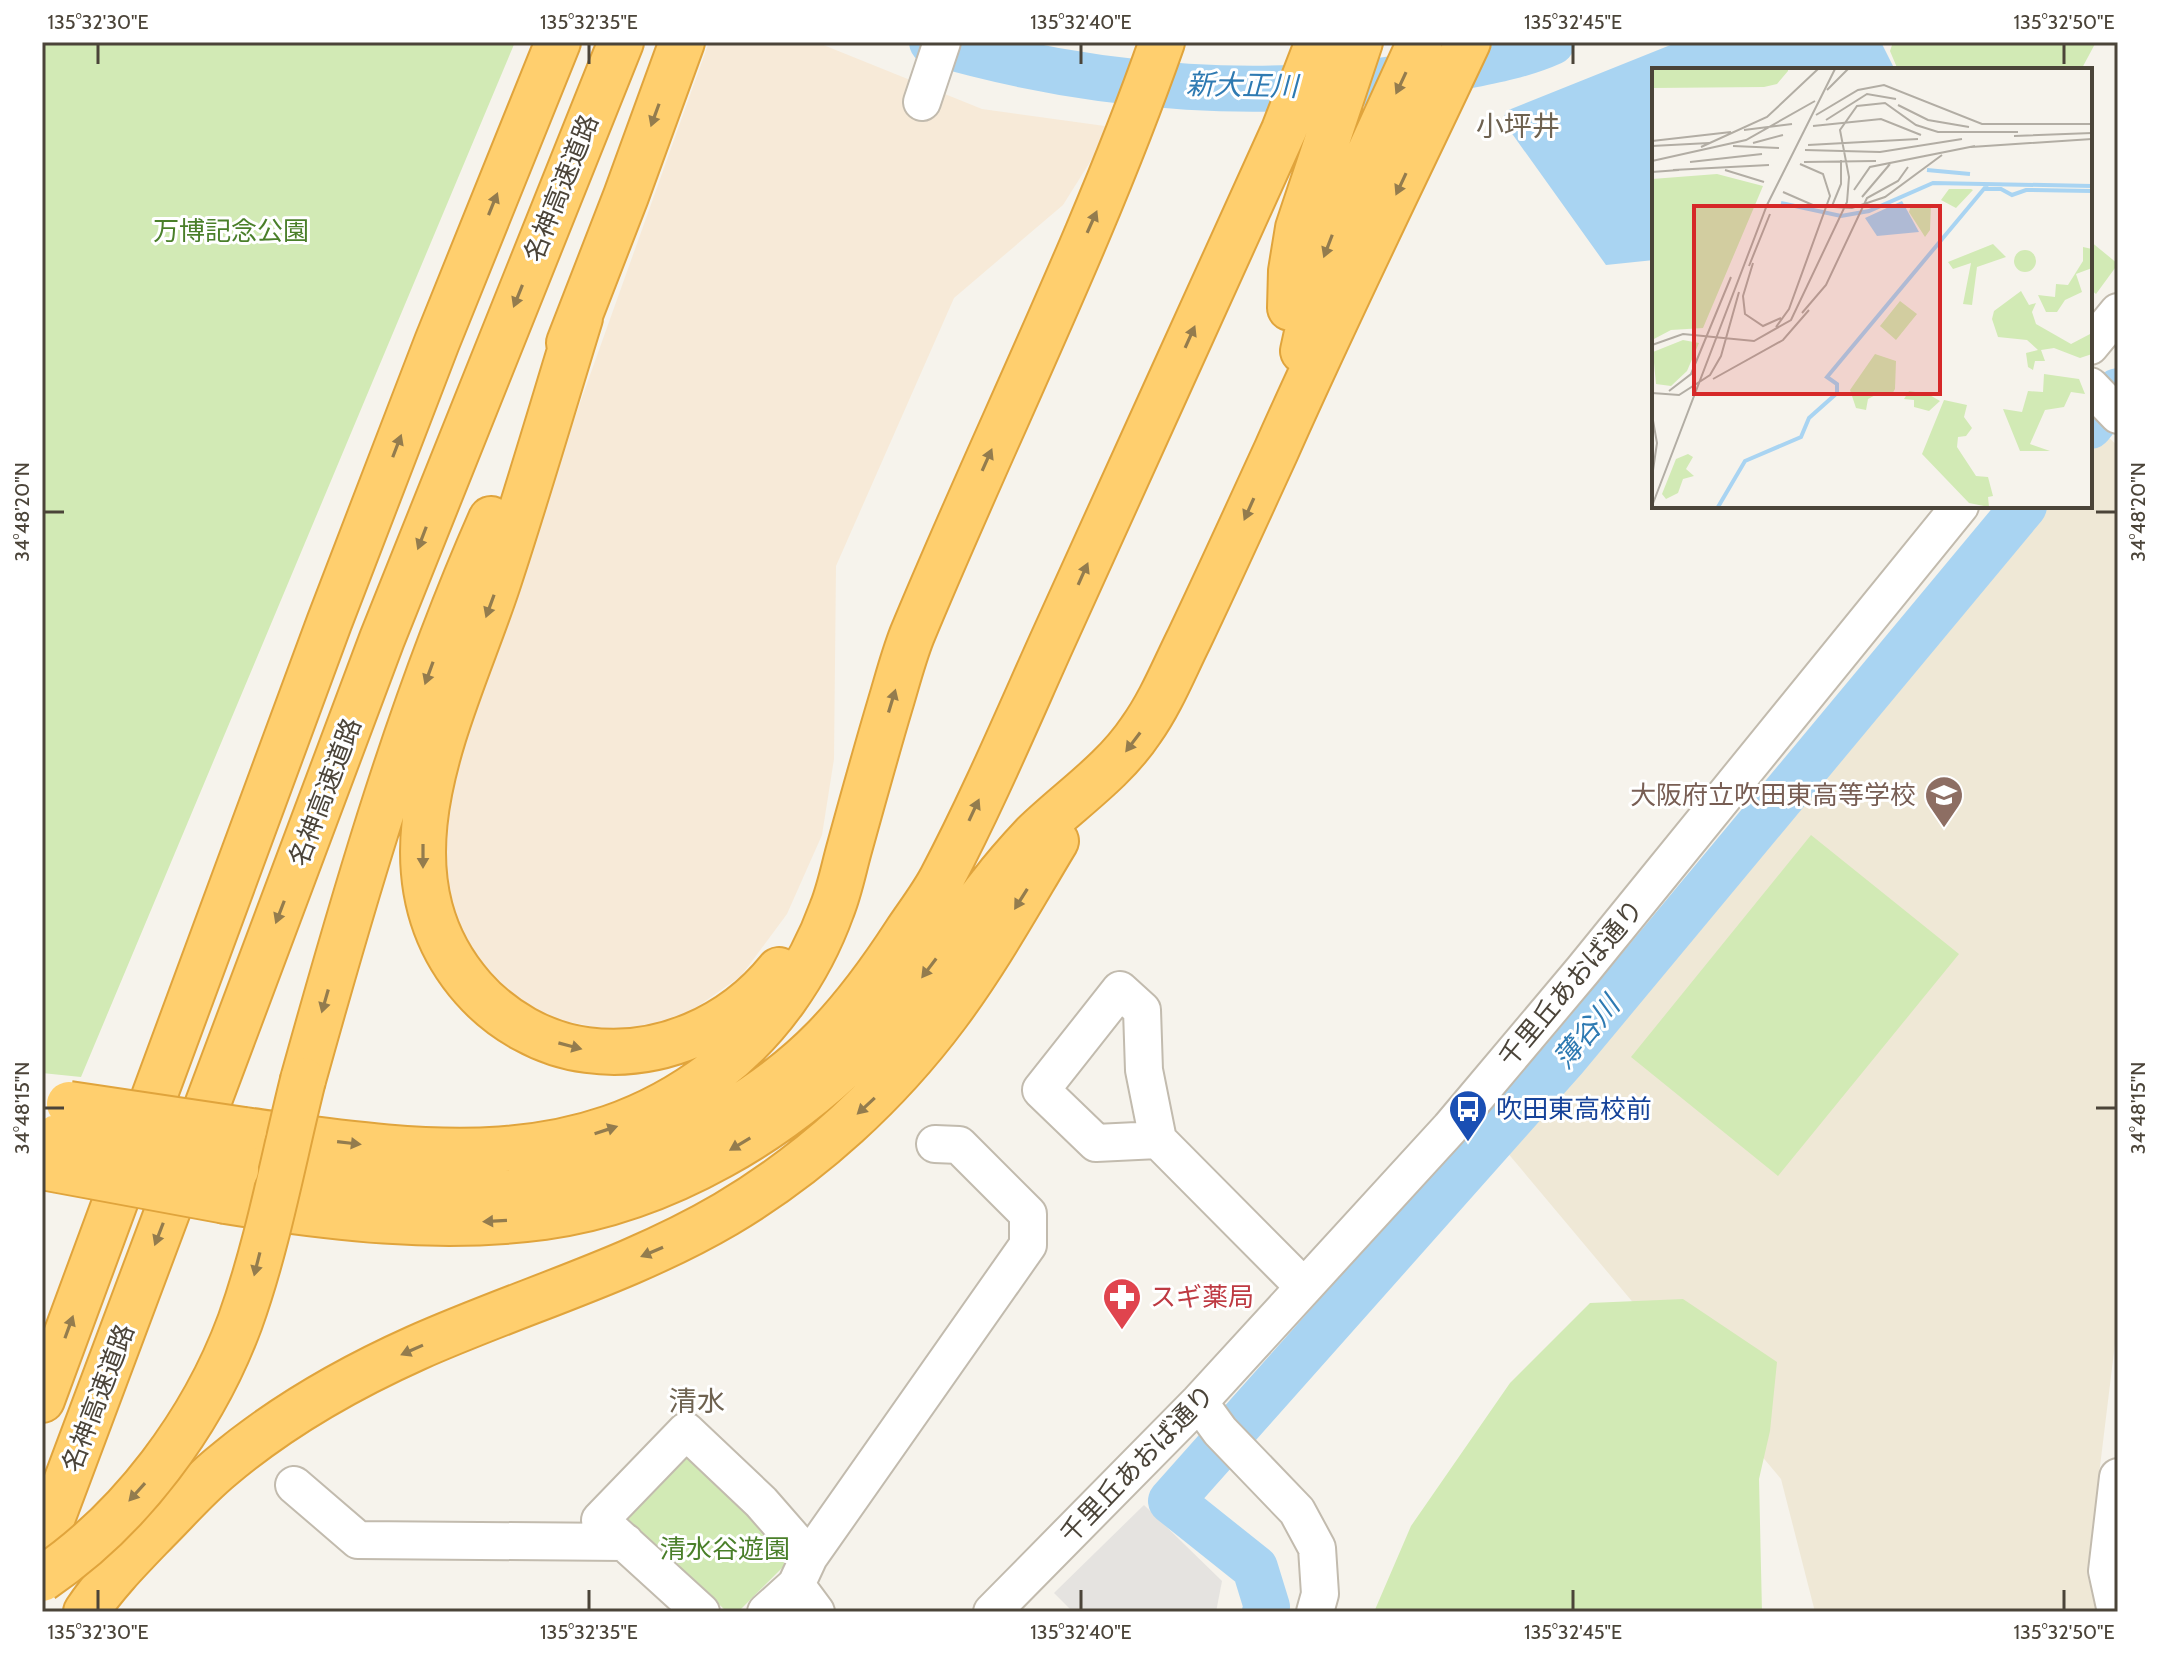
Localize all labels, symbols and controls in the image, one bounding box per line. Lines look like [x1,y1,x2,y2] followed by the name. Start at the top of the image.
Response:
[47,10,149,34] text: 135°32'30"E
[540,10,638,34] text: 135°32'35"E
[1030,10,1132,34] text: 135°32'40"E
[1524,10,1622,34] text: 135°32'45"E
[2013,10,2115,34] text: 135°32'50"E
[1186,67,1301,103] water label: 新大正川
[1652,68,2092,508] inset map
[1395,71,1408,94] one-way arrow
[649,104,661,128] one-way arrow
[1476,109,1560,143] district label: 小坪井
[517,110,605,266] street label: 名神高速道路
[1394,173,1408,196] one-way arrow
[487,192,500,216] one-way arrow
[1085,210,1098,234] one-way arrow
[153,215,309,247] park label: 万博記念公園
[1321,234,1334,258] one-way arrow
[511,284,524,308] one-way arrow
[1183,325,1197,349] one-way arrow
[391,434,404,458] one-way arrow
[980,448,993,472] one-way arrow
[10,462,34,562] text: 34°48'20"N
[2126,462,2150,562] text: 34°48'20"N
[1242,498,1256,521] one-way arrow
[415,526,428,550] one-way arrow
[1076,562,1090,586] one-way arrow
[483,594,495,618] one-way arrow
[422,661,435,685] one-way arrow
[886,689,898,713] one-way arrow
[282,713,368,871] street label: 名神高速道路
[1125,731,1141,752] one-way arrow
[1923,774,1965,829] school or university icon: 大阪府立吹田東高等学校
[1630,779,1916,811] place label: 大阪府立吹田東高等学校
[967,799,981,822] one-way arrow
[417,844,429,869] one-way arrow
[1014,888,1029,909] one-way arrow
[1492,893,1650,1073] street label: 千里丘あおば通り
[273,900,286,924] one-way arrow
[921,957,937,979] one-way arrow
[1546,987,1628,1075] water label: 薄谷川
[318,989,331,1013] one-way arrow
[557,1041,582,1053] one-way arrow
[10,1062,34,1154] text: 34°48'15"N
[2126,1062,2150,1154] text: 34°48'15"N
[1447,1088,1489,1143] bus stop icon: 吹田東高校前
[1496,1093,1652,1125] place label: 吹田東高校前
[857,1097,876,1115] one-way arrow
[595,1123,619,1135] one-way arrow
[337,1137,362,1150] one-way arrow
[729,1137,751,1151] one-way arrow
[482,1214,507,1227] one-way arrow
[152,1222,165,1246] one-way arrow
[640,1245,664,1258] one-way arrow
[251,1252,263,1277] one-way arrow
[1101,1276,1143,1331] pharmacy icon: スギ薬局
[1150,1281,1254,1313] place label: スギ薬局
[63,1314,76,1338] one-way arrow
[55,1319,141,1477] street label: 名神高速道路
[400,1343,423,1357] one-way arrow
[1053,1378,1221,1550] street label: 千里丘あおば通り
[669,1384,725,1418] district label: 清水
[128,1482,146,1501] one-way arrow
[660,1533,790,1565] park label: 清水谷遊園
[47,1620,149,1644] text: 135°32'30"E
[540,1620,638,1644] text: 135°32'35"E
[1030,1620,1132,1644] text: 135°32'40"E
[1524,1620,1622,1644] text: 135°32'45"E
[2013,1620,2115,1644] text: 135°32'50"E

